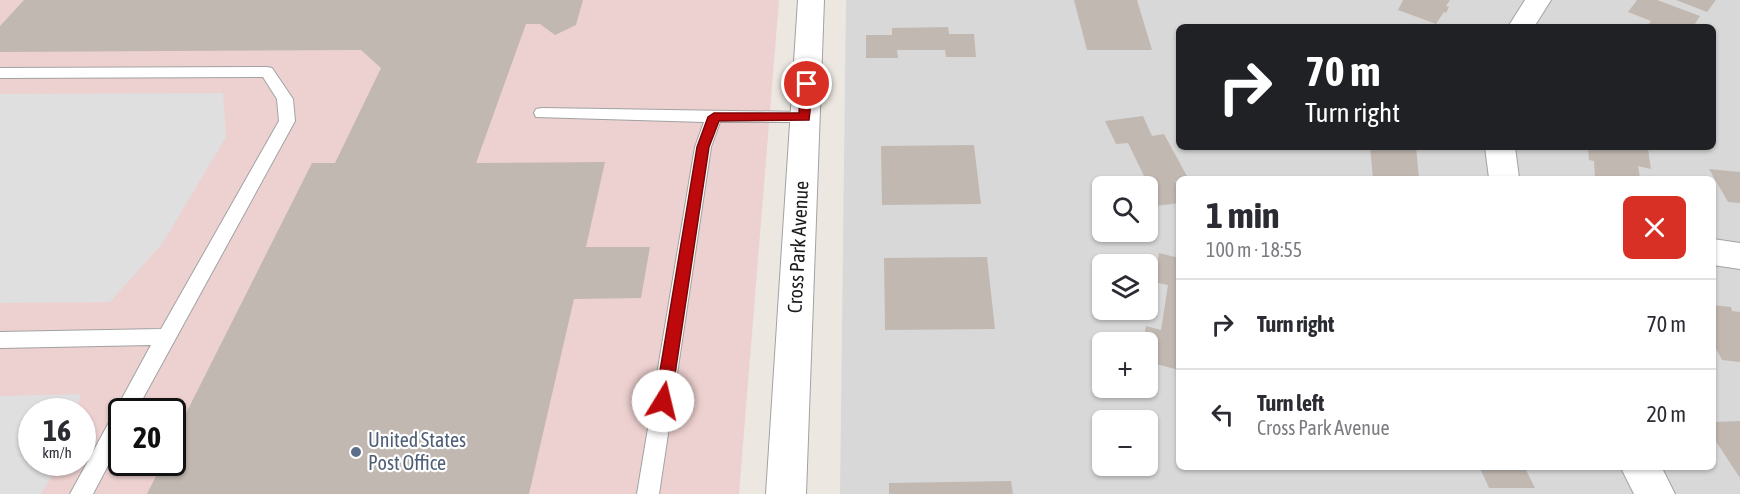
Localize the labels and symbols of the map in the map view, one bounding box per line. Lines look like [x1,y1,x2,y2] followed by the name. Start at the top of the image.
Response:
[781,58,832,109] pin
[783,180,812,314] street label: Cross Park Avenue
[631,369,695,433] position arrow
[108,398,186,476] speed limit sign: 20
[368,428,466,474] place label: United States Post Office
[349,445,363,459] marker: United States Post Office

